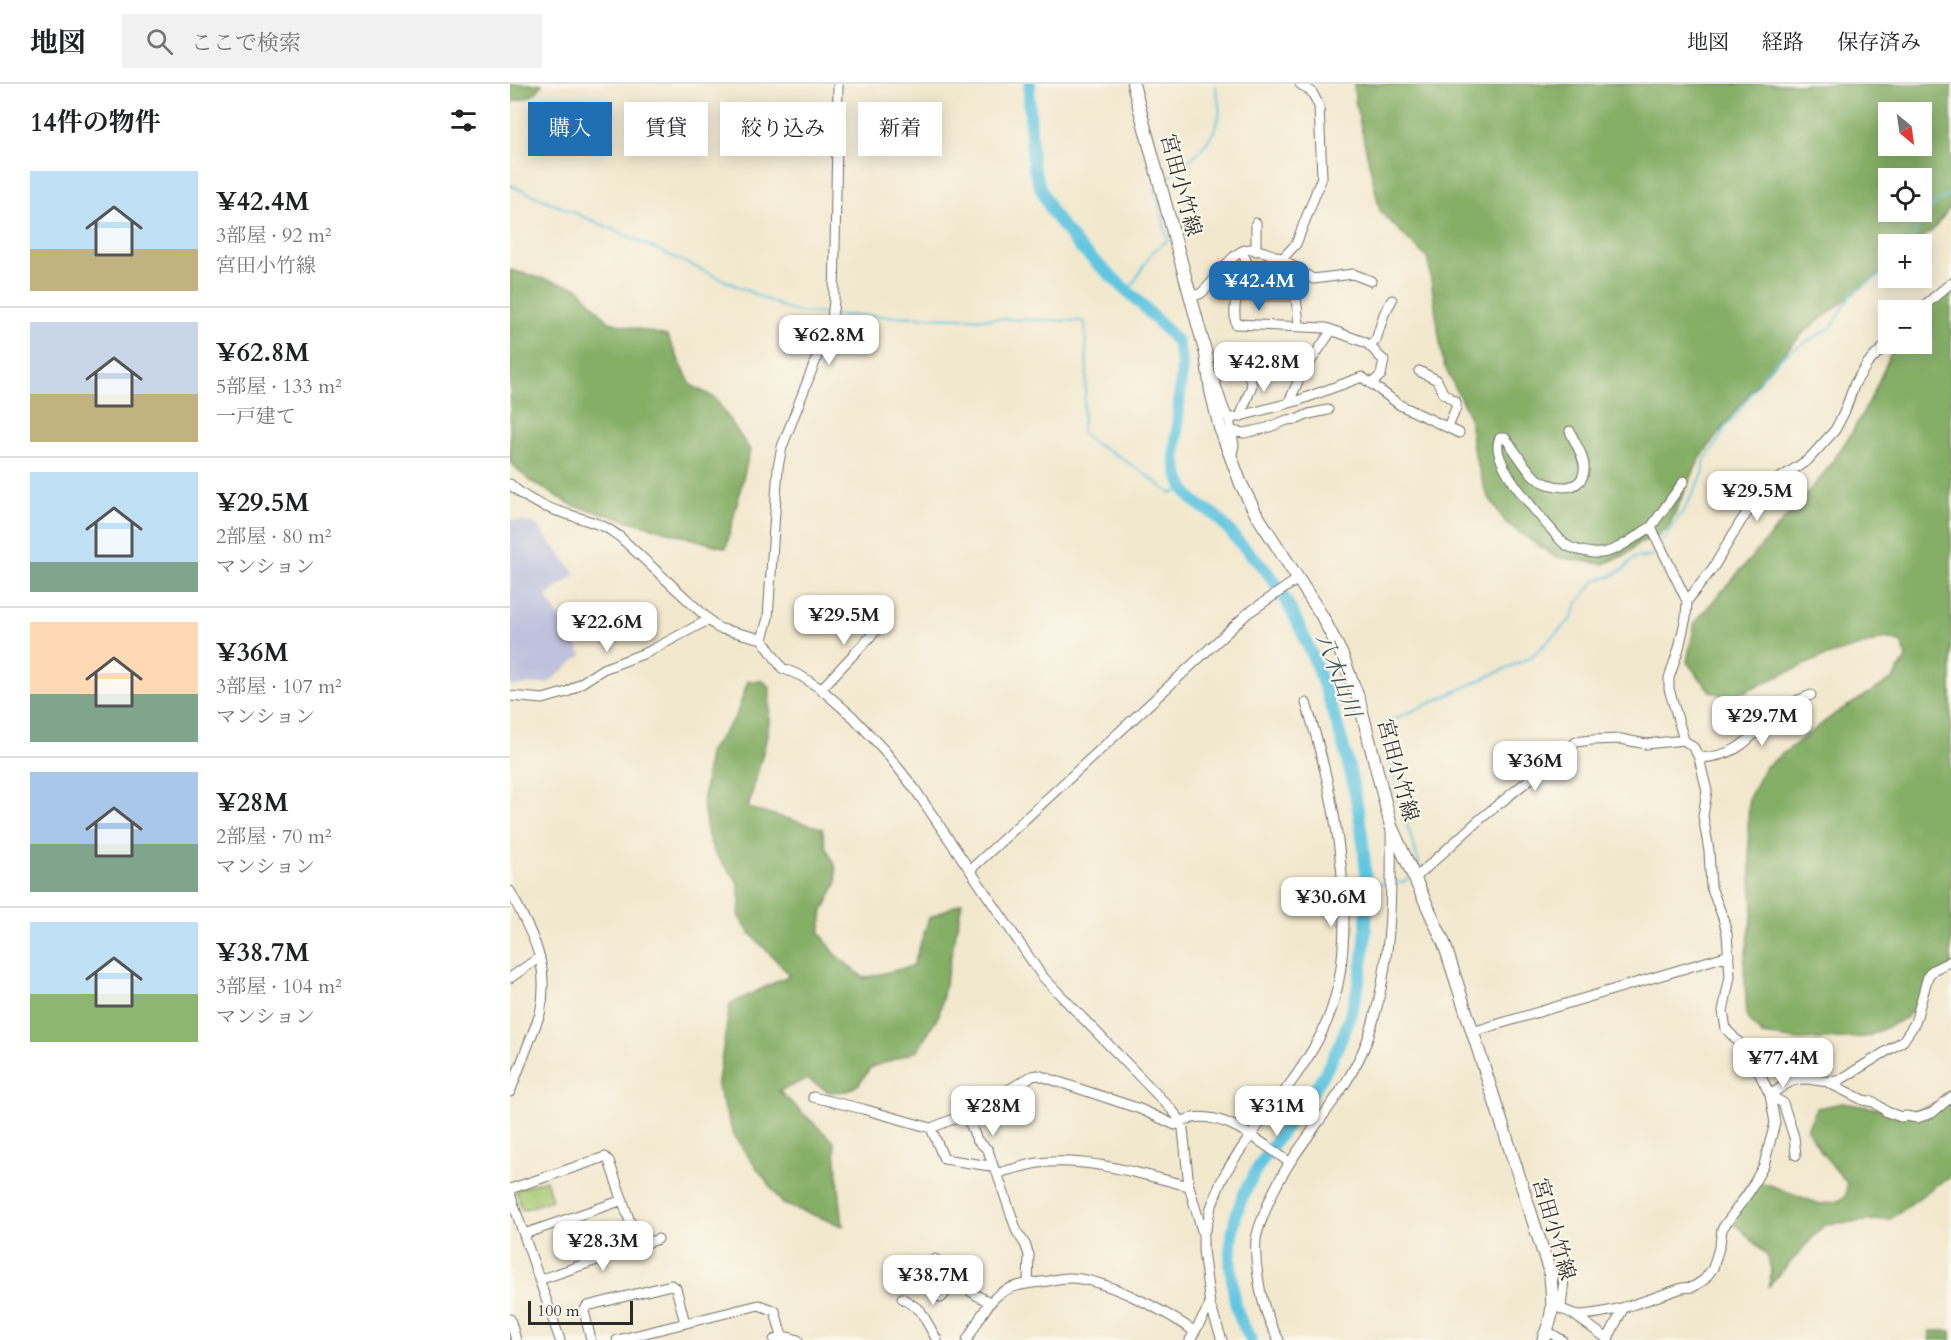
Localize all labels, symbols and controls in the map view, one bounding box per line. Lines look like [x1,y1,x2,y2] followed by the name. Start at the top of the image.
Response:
[122,14,542,68] search box
[30,24,86,62] text: 地図
[143,25,176,58] icon: search
[191,28,301,58] text: ここで検索
[1687,28,1729,57] text: 地図
[1762,28,1804,57] text: 経路
[1837,28,1921,57] text: 保存済み
[528,102,612,156] chip: 購入
[624,102,708,156] chip: 賃貸
[720,102,846,156] chip: 絞り込み
[858,102,942,156] chip: 新着
[1878,102,1932,156] north arrow
[1878,102,1932,354] map controls
[447,104,480,137] icon: filters
[30,105,161,140] text: 14件の物件
[1153,131,1208,240] street label: 宮田小竹線
[1878,168,1932,222] button: locate
[216,184,309,219] text: ¥42.4M
[78,195,150,267] icon: home
[216,222,332,249] text: 3部屋 · 92 m²
[1878,234,1932,288] button: +
[216,252,316,279] text: 宮田小竹線
[1210,261,1308,312] pin: ¥42.4M
[1223,267,1295,294] text: ¥42.4M
[1878,300,1932,354] button: −
[780,315,878,366] pin: ¥62.8M
[793,321,865,348] text: ¥62.8M
[216,335,309,370] text: ¥62.8M
[1215,342,1313,393] pin: ¥42.8M
[78,346,150,418] icon: home
[1228,348,1300,375] text: ¥42.8M
[216,373,342,400] text: 5部屋 · 133 m²
[216,403,296,430] text: 一戸建て
[1708,471,1806,522] pin: ¥29.5M
[1721,477,1793,504] text: ¥29.5M
[216,485,309,520] text: ¥29.5M
[78,496,150,568] icon: home
[216,523,332,550] text: 2部屋 · 80 m²
[216,553,315,580] text: マンション
[795,595,893,646] pin: ¥29.5M
[808,601,880,628] text: ¥29.5M
[558,602,656,653] pin: ¥22.6M
[571,608,643,635] text: ¥22.6M
[1308,629,1369,724] water label: 八木山川
[216,635,289,670] text: ¥36M
[78,646,150,718] icon: home
[216,673,342,700] text: 3部屋 · 107 m²
[1713,696,1811,747] pin: ¥29.7M
[1726,702,1798,729] text: ¥29.7M
[216,703,315,730] text: マンション
[1370,716,1425,825] street label: 宮田小竹線
[1499,741,1571,792] pin: ¥36M
[1507,747,1563,774] text: ¥36M
[216,785,289,820] text: ¥28M
[78,796,150,868] icon: home
[216,823,332,850] text: 2部屋 · 70 m²
[216,853,315,880] text: マンション
[1282,877,1380,928] pin: ¥30.6M
[1295,883,1367,910] text: ¥30.6M
[216,935,309,970] text: ¥38.7M
[78,946,150,1018] icon: home
[216,973,342,1000] text: 3部屋 · 104 m²
[216,1003,315,1030] text: マンション
[1734,1038,1832,1089] pin: ¥77.4M
[1747,1044,1819,1071] text: ¥77.4M
[957,1086,1029,1137] pin: ¥28M
[1241,1086,1313,1137] pin: ¥31M
[965,1092,1021,1119] text: ¥28M
[1249,1092,1305,1119] text: ¥31M
[1525,1175,1582,1284] street label: 宮田小竹線
[554,1221,652,1272] pin: ¥28.3M
[567,1227,639,1254] text: ¥28.3M
[884,1255,982,1306] pin: ¥38.7M
[897,1261,969,1288] text: ¥38.7M
[528,1298,633,1326] scale bar
[537,1300,579,1322] text: 100 m

